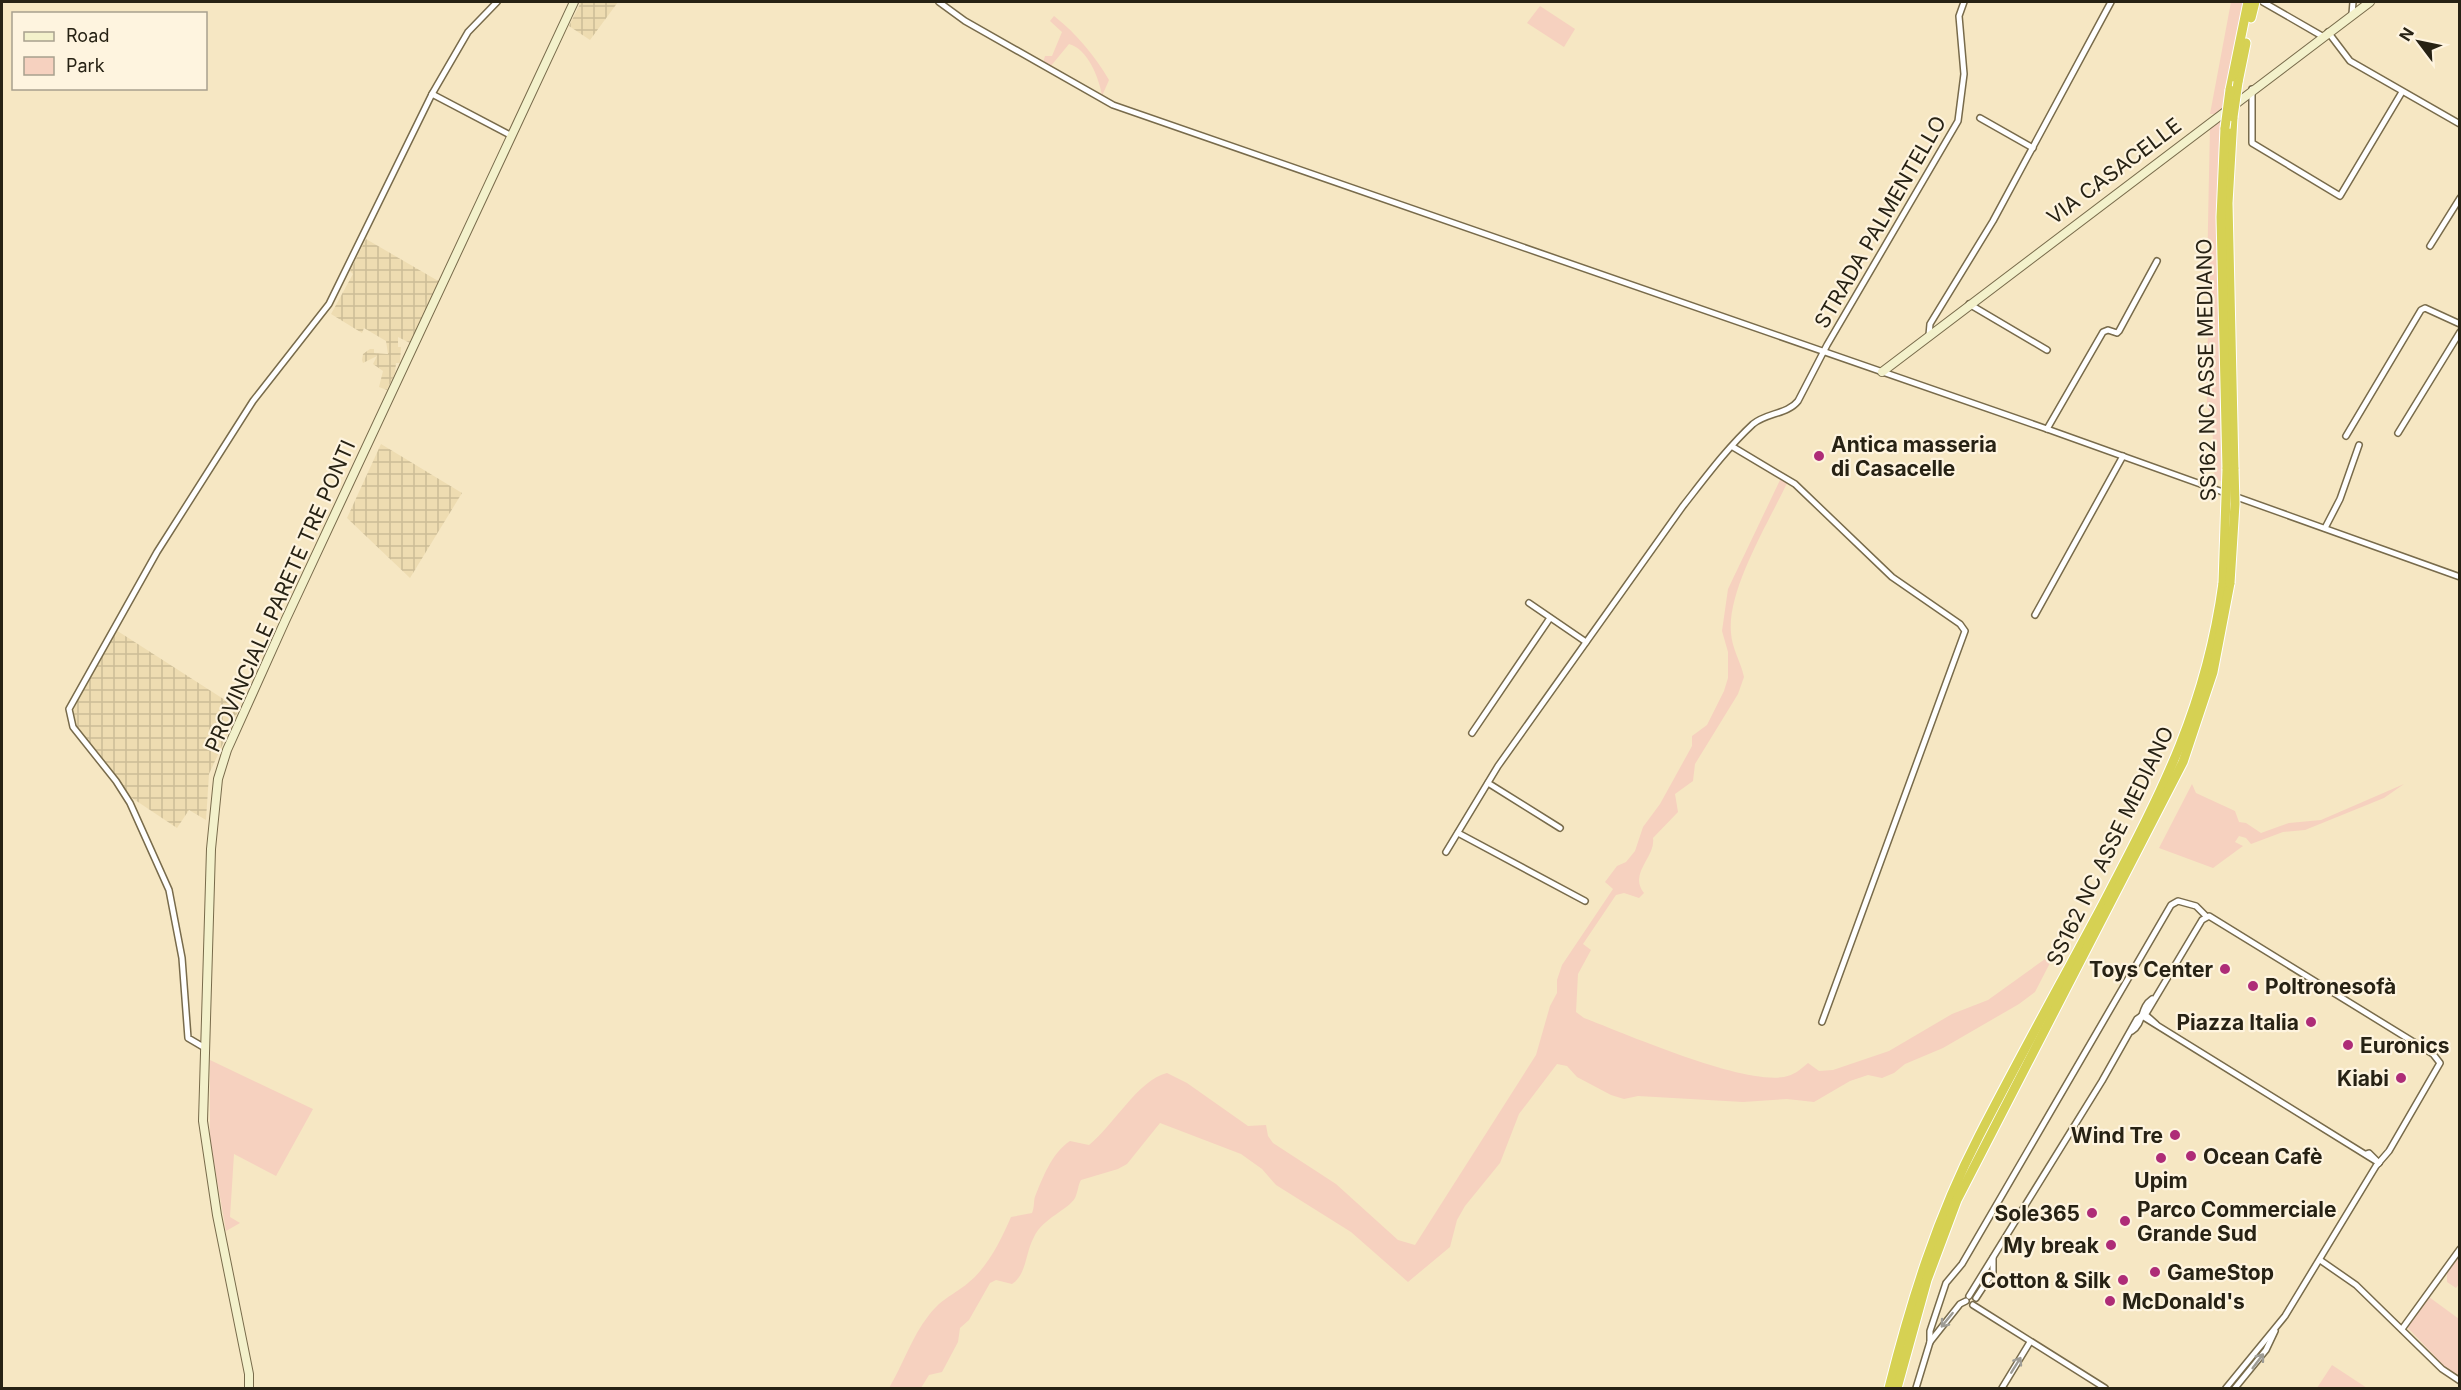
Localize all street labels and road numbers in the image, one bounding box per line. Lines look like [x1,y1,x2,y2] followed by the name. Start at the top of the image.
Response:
[1809,111,1951,333] street label: STRADA PALMENTELLO
[2042,112,2186,230] street label: VIA CASACELLE
[2191,238,2221,502] street label: SS162 NC ASSE MEDIANO
[200,436,360,756] street label: PROVINCIALE PARETE TRE PONTI
[2041,722,2179,970] street label: SS162 NC ASSE MEDIANO

